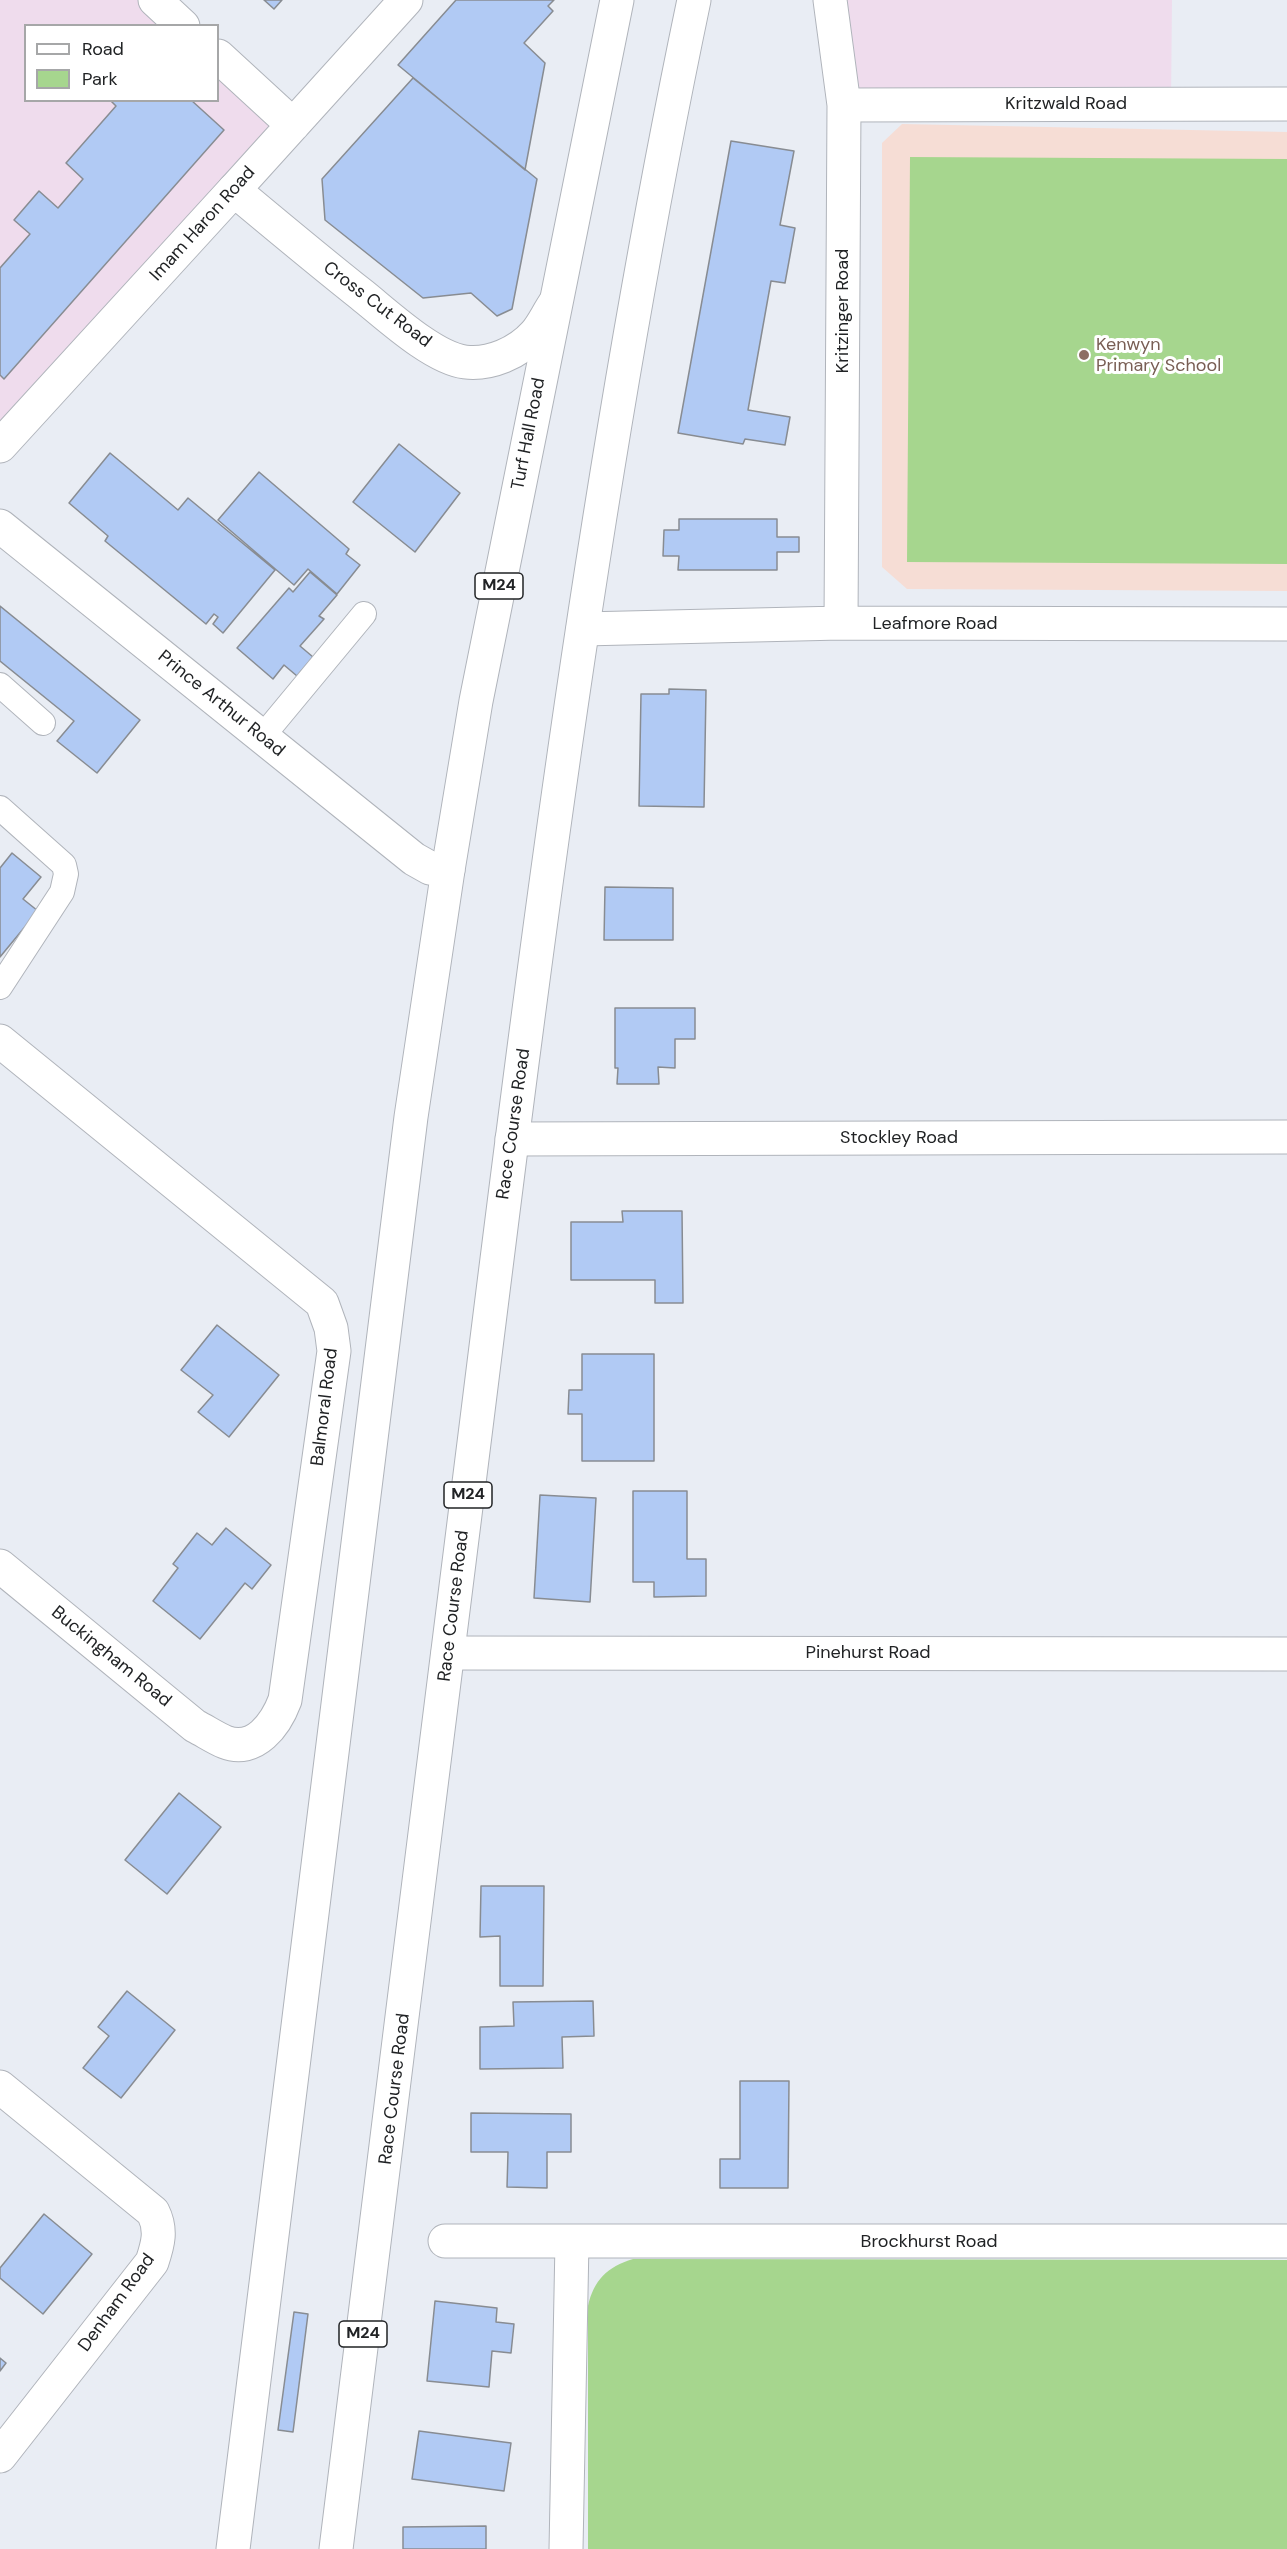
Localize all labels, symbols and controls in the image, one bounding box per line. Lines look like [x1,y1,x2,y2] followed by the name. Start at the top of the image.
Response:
[24,24,219,102] legend
[82,37,124,61] text: Road
[82,67,118,91] text: Park
[1005,93,1127,115] street label: Kritzwald Road
[146,162,260,286] street label: Imam Haron Road
[832,249,854,373] street label: Kritzinger Road
[319,257,435,353] street label: Cross Cut Road
[1096,334,1221,376] place label: Kenwyn Primary School
[1077,348,1091,362] marker: Kenwyn Primary School
[508,376,550,492] street label: Turf Hall Road
[475,573,523,599] road number: M24
[872,613,998,635] street label: Leafmore Road
[153,646,289,762] street label: Prince Arthur Road
[493,1047,535,1201] street label: Race Course Road
[840,1127,958,1149] street label: Stockley Road
[307,1347,343,1467] street label: Balmoral Road
[444,1482,492,1508] road number: M24
[434,1529,474,1683] street label: Race Course Road
[47,1602,175,1712] street label: Buckingham Road
[805,1642,931,1664] street label: Pinehurst Road
[375,2012,415,2166] street label: Race Course Road
[861,2231,997,2253] street label: Brockhurst Road
[74,2250,160,2356] street label: Denham Road
[339,2321,387,2347] road number: M24

